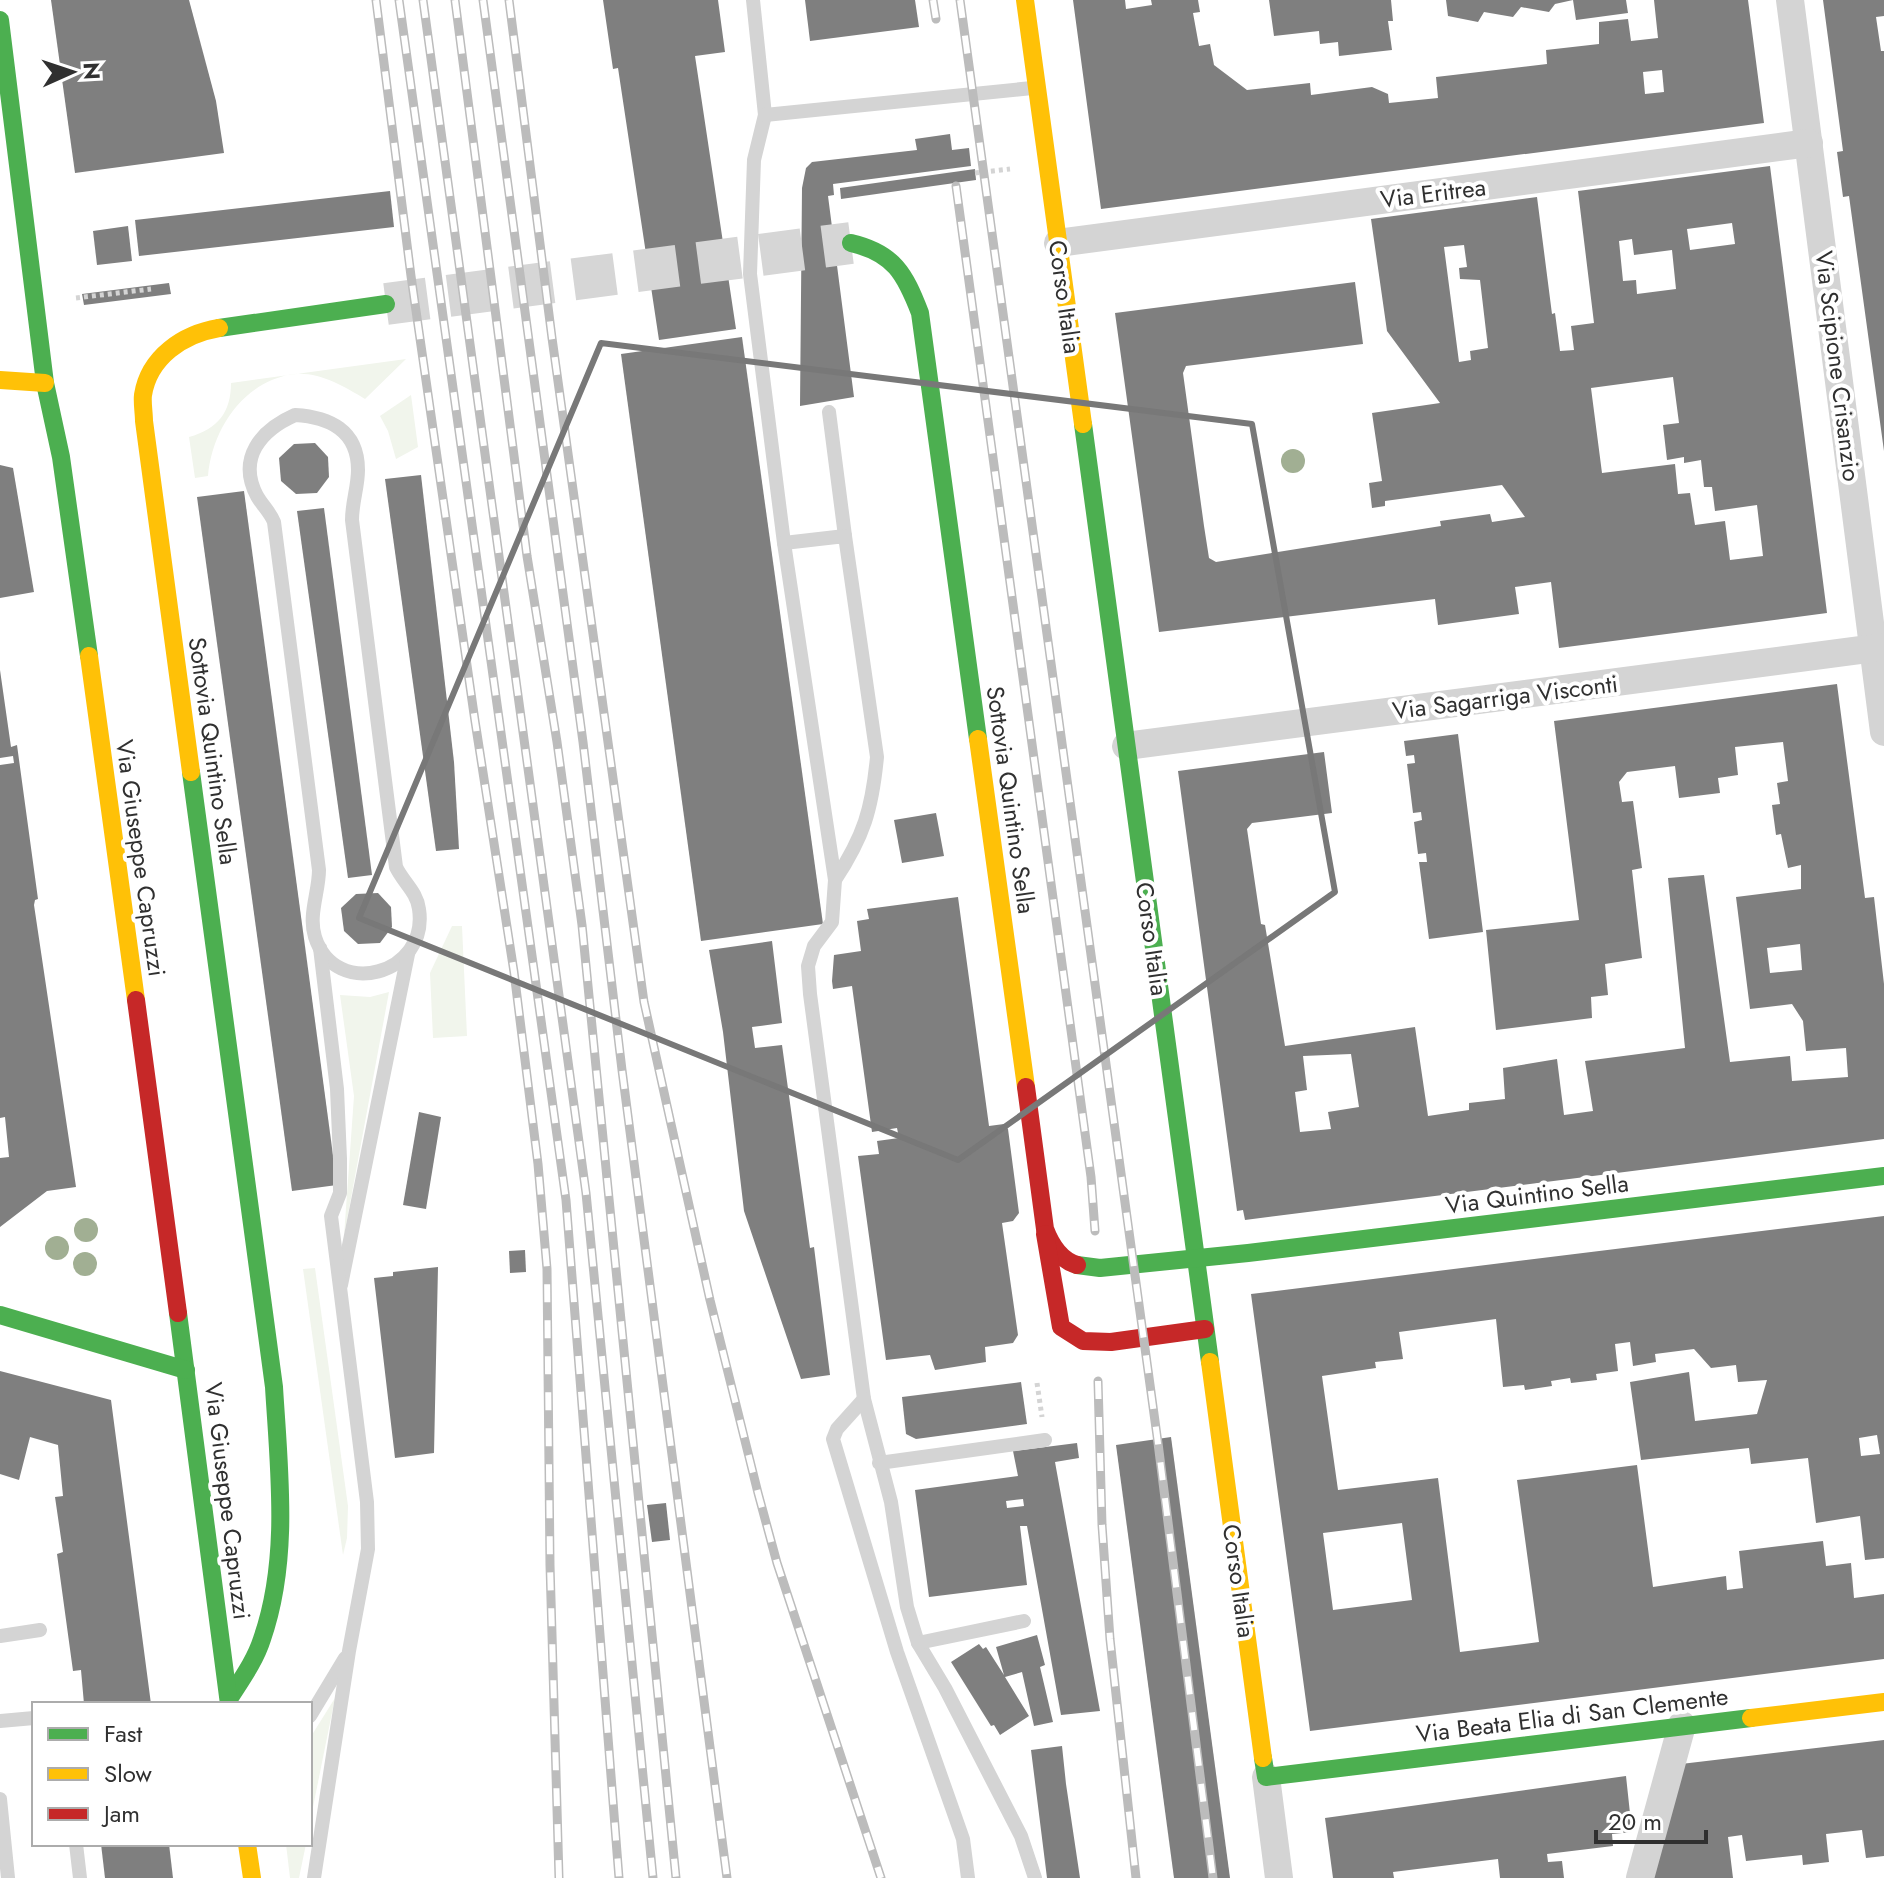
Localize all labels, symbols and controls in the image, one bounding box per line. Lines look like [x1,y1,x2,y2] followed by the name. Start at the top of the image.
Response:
[32,32,112,112] north arrow
[76,61,108,81] text: N
[1378,169,1488,217] street label: Via Eritrea
[1040,238,1090,356] street label: Corso Italia
[1806,249,1870,483] street label: Via Scipione Crisanzio
[180,635,246,867] street label: Sottovia Quintino Sella
[1390,666,1620,728] street label: Via Sagarriga Visconti
[978,684,1044,916] street label: Sottovia Quintino Sella
[107,737,175,979] street label: Via Giuseppe Capruzzi
[1127,880,1177,998] street label: Corso Italia
[1443,1165,1631,1223] street label: Via Quintino Sella
[196,1380,260,1622] street label: Via Giuseppe Capruzzi
[1214,1522,1264,1640] street label: Corso Italia
[1414,1678,1730,1752] street label: Via Beata Elia di San Clemente
[32,1702,312,1846] legend
[104,1716,142,1751] text: Fast
[104,1756,152,1791] text: Slow
[1596,1794,1706,1844] scale bar
[101,1796,140,1831] text: Jam
[1608,1804,1662,1839] text: 20 m

